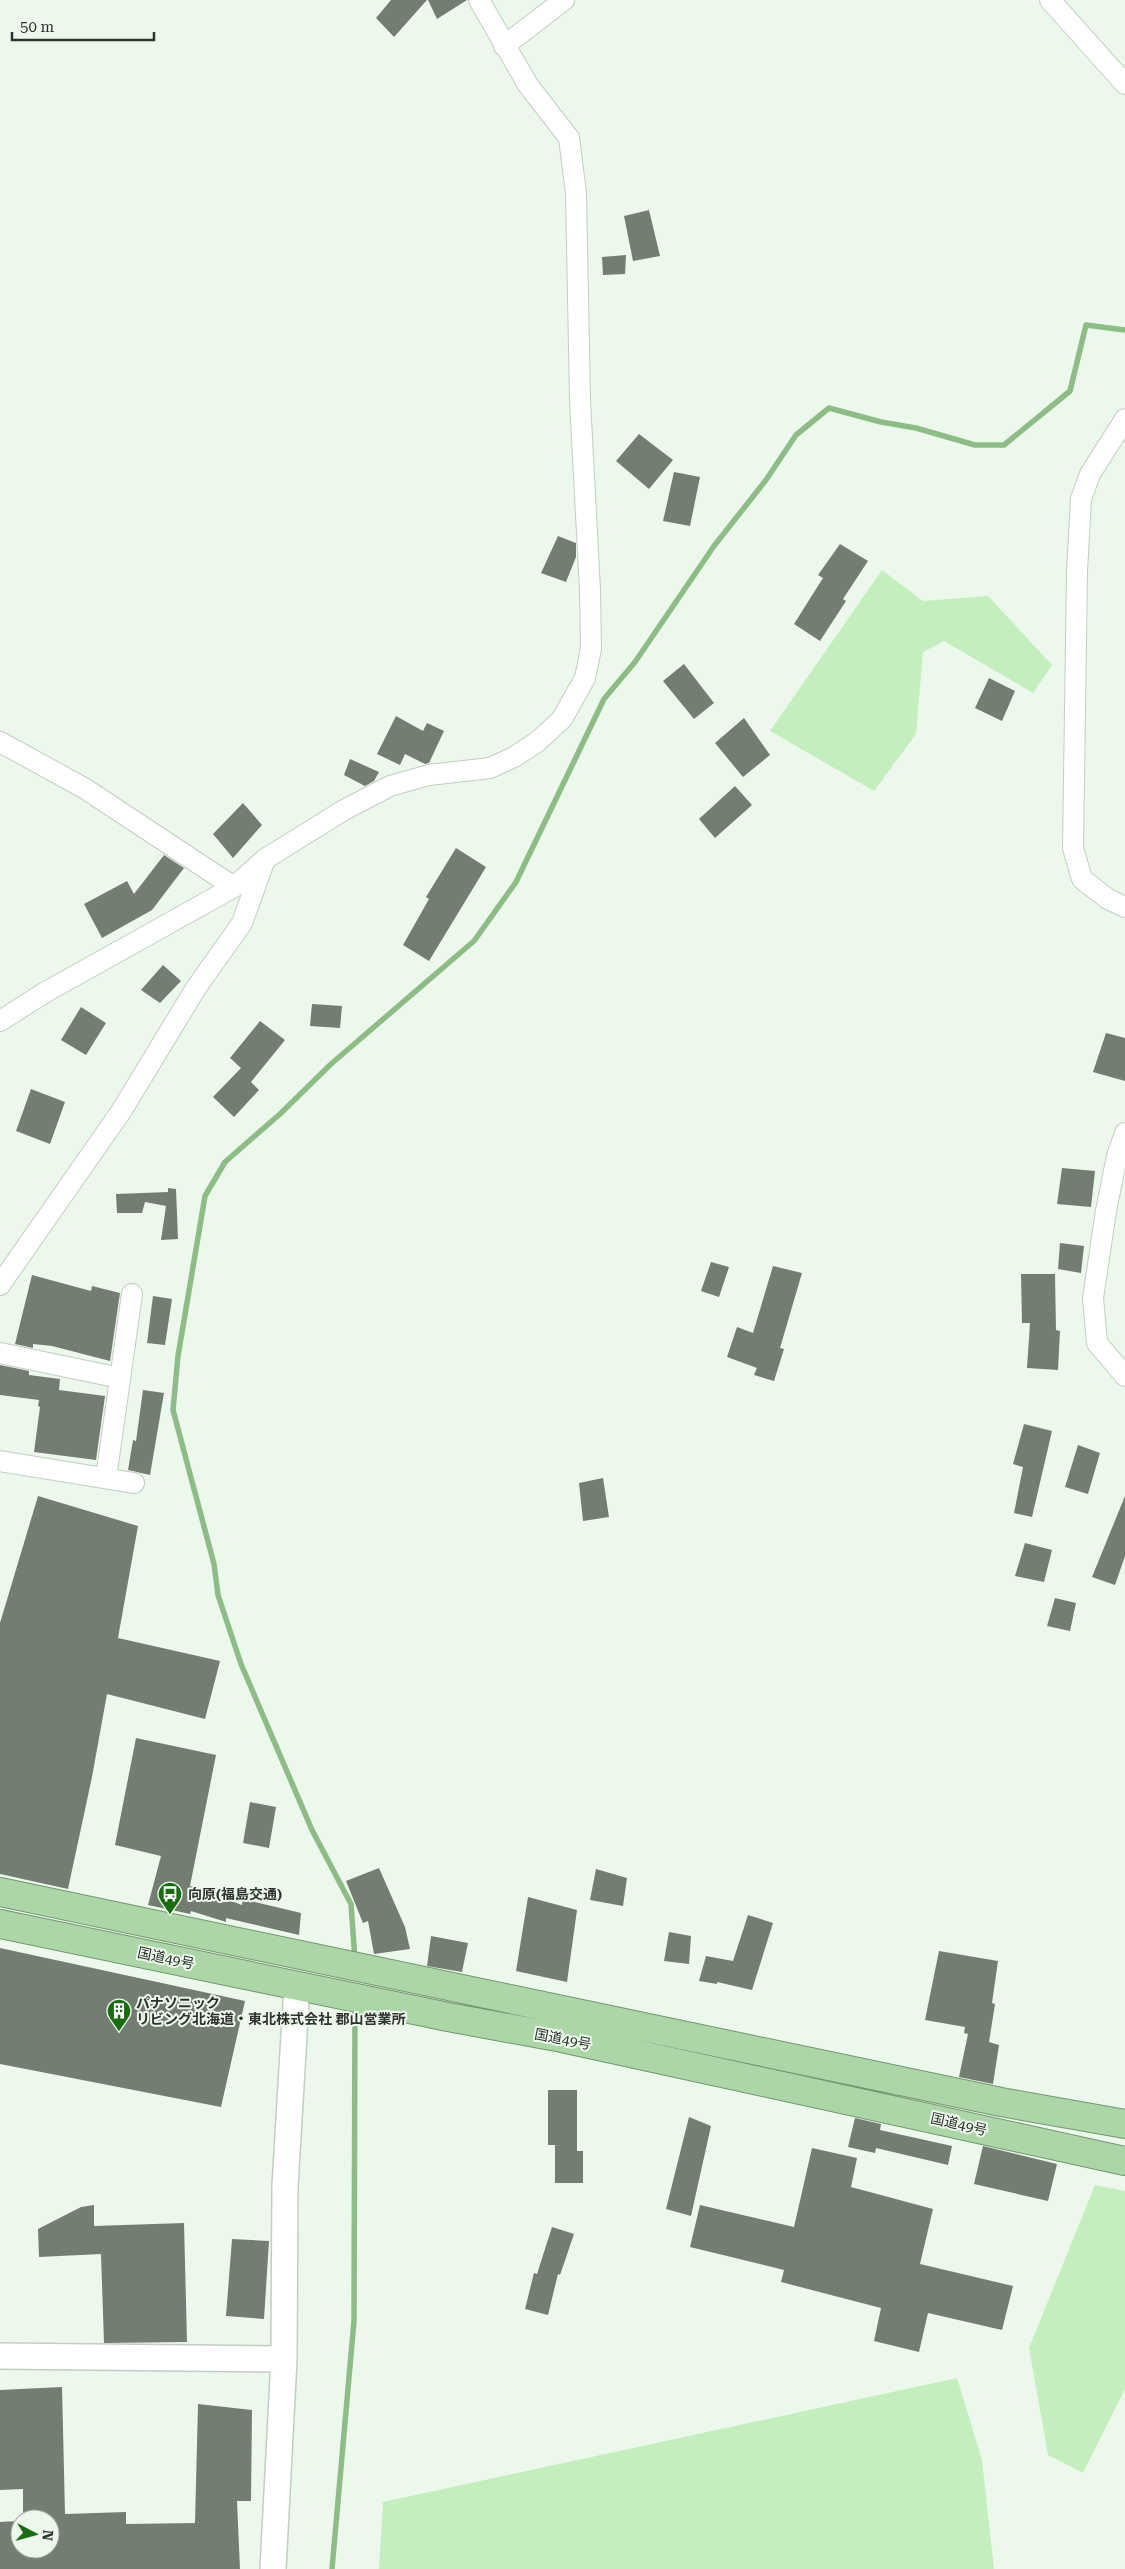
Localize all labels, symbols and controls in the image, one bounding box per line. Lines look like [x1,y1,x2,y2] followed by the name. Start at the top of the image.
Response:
[12,10,155,42] scale bar
[20,18,55,36] text: 50 m
[157,1881,183,1915] bus stop icon: 向原(福島交通)
[188,1886,282,1902] place label: 向原(福島交通)
[136,1944,196,1972] street label: 国道49号
[136,1995,406,2027] place label: パナソニック リビング北海道・東北株式会社 郡山営業所
[106,1998,132,2032] building icon: パナソニック リビング北海道・東北株式会社 郡山営業所
[533,2026,593,2052] street label: 国道49号
[929,2110,989,2138] street label: 国道49号
[10,2509,60,2559] north arrow
[39,2529,56,2542] text: N

